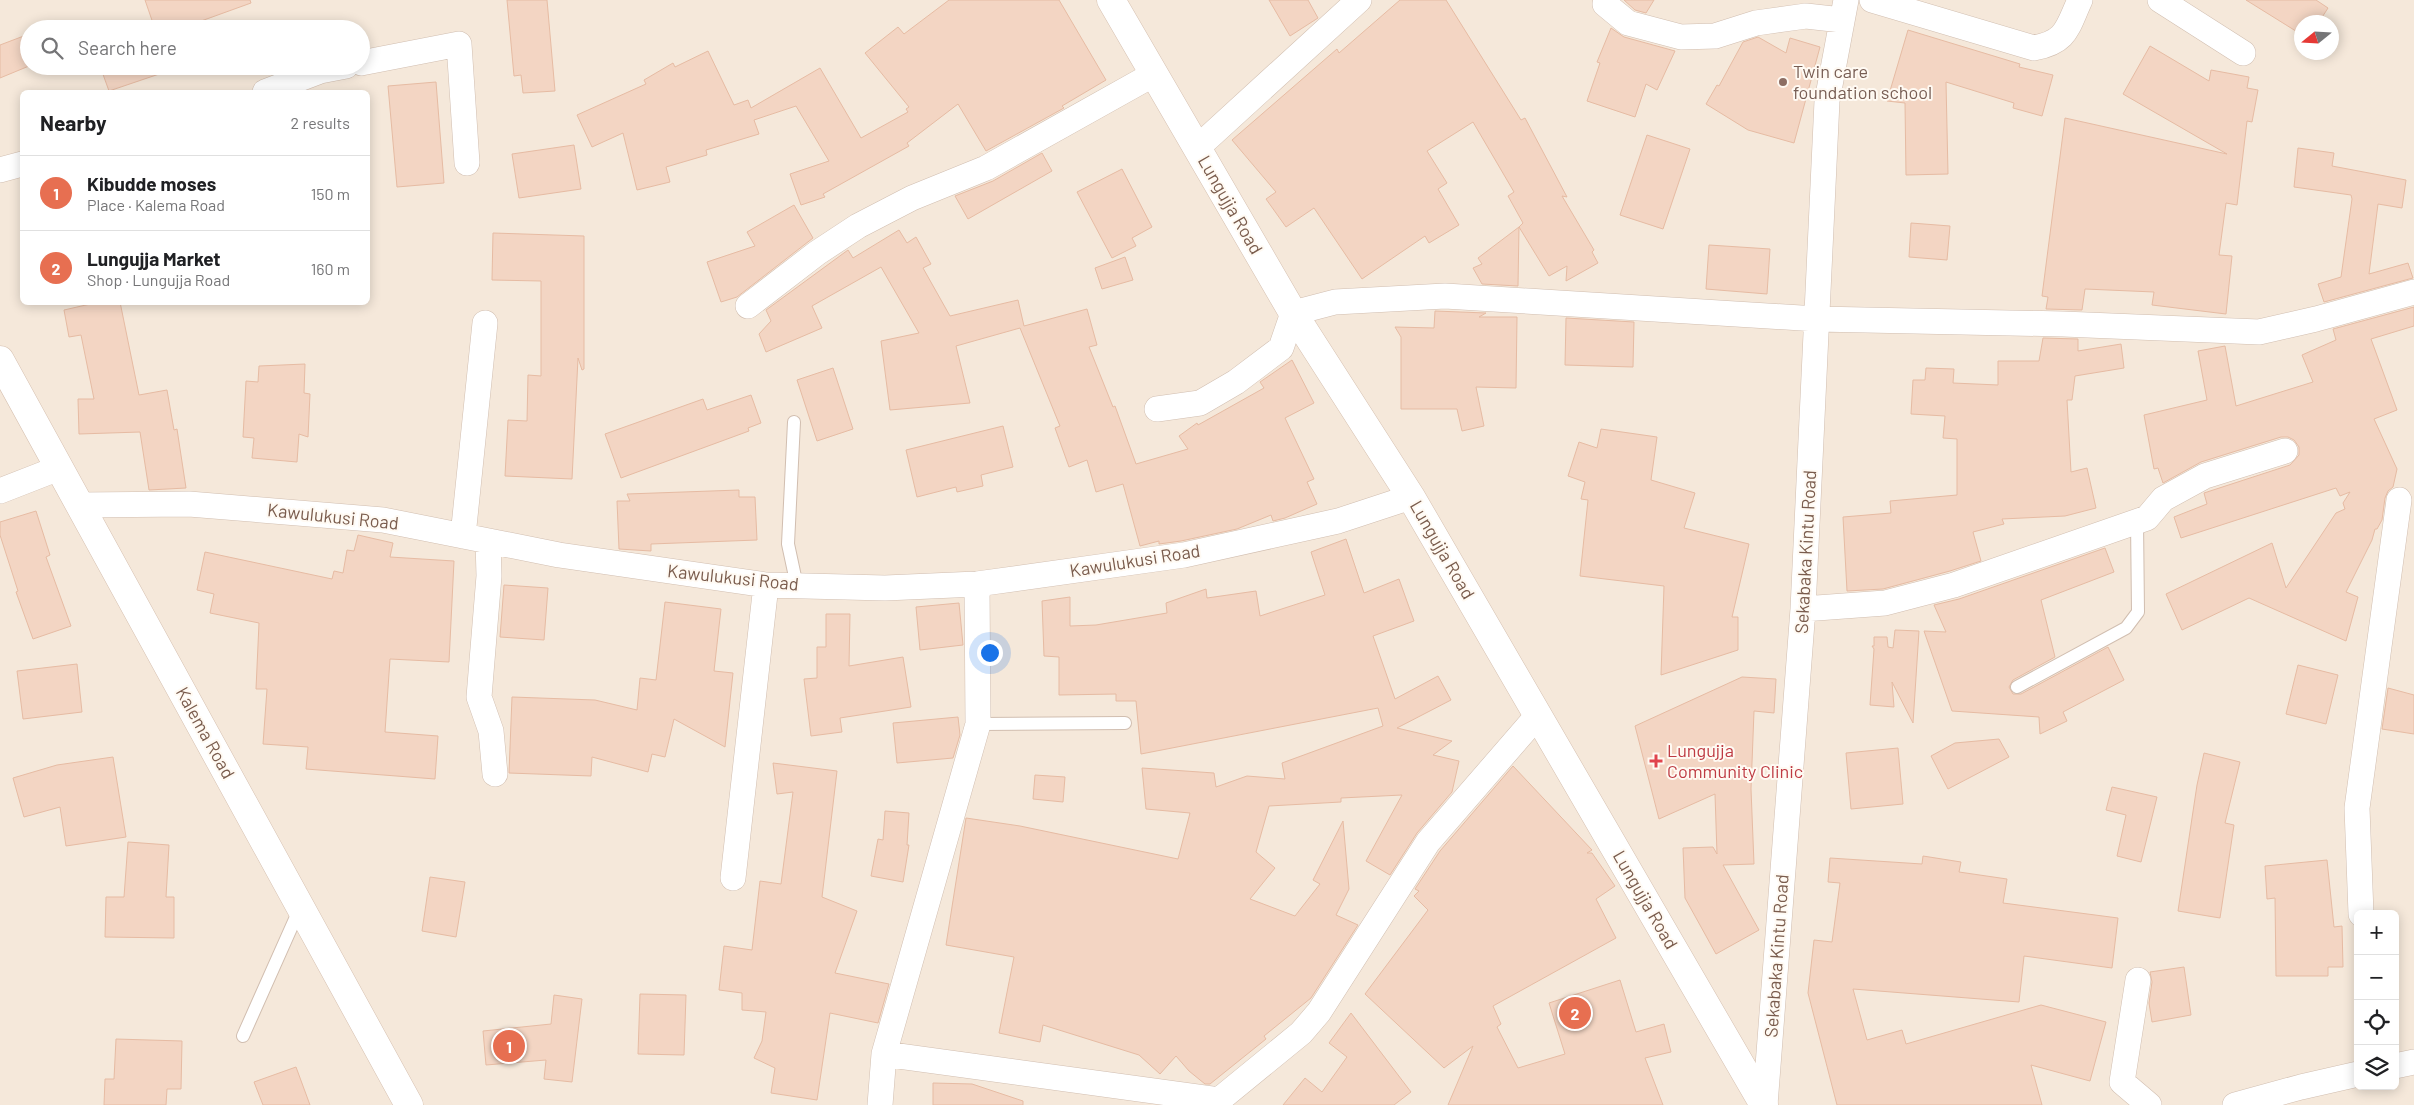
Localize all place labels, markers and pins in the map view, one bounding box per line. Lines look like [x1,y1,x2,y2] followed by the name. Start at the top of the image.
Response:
[1793,60,1932,103] place label: Twin care foundation school
[1777,76,1789,88] marker: Twin care foundation school
[1667,739,1803,782] place label: Lungujja Community Clinic
[1649,754,1663,768] marker: Lungujja Community Clinic
[1559,994,1591,1032] pin: 2
[493,1027,525,1065] pin: 1

